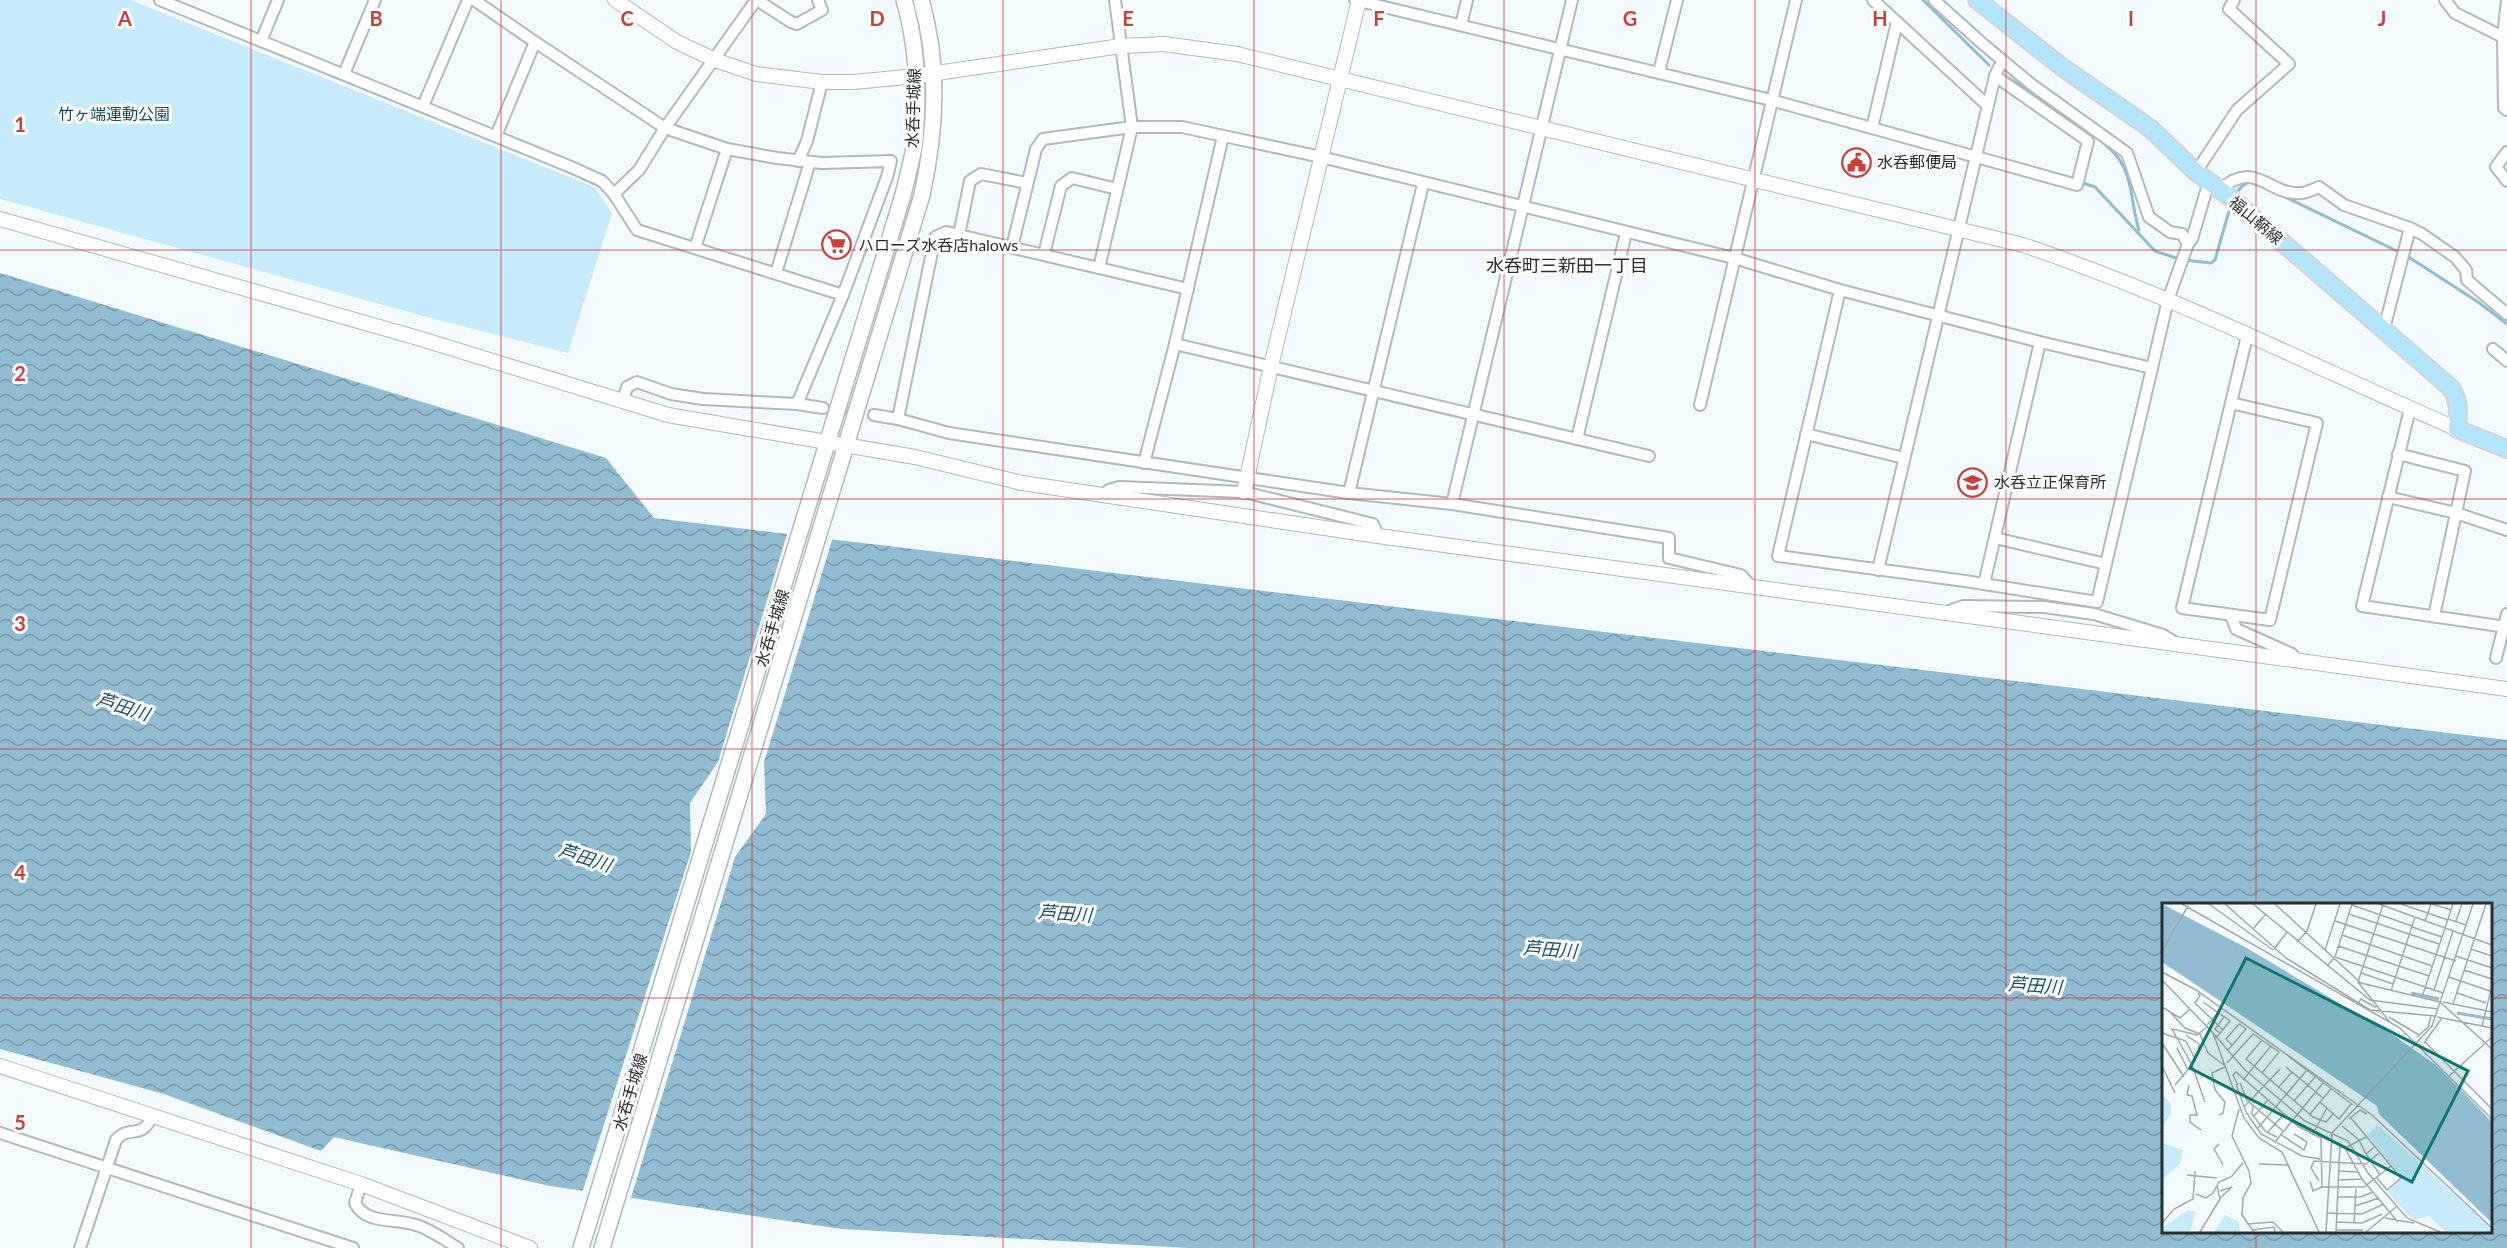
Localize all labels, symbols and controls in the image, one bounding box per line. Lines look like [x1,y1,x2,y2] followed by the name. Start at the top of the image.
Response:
[117,6,132,30] text: A
[369,6,383,30] text: B
[620,6,634,30] text: C
[869,6,885,30] text: D
[1122,6,1134,30] text: E
[1373,6,1385,30] text: F
[1623,6,1637,30] text: G
[1872,6,1888,30] text: H
[2128,6,2134,30] text: I
[2378,6,2386,30] text: J
[902,68,923,148] street label: 水呑手城線
[58,104,170,123] park label: 竹ヶ端運動公園
[14,112,26,136] text: 1
[1840,146,1872,178] public building icon: 水呑郵便局
[1877,152,1957,171] place label: 水呑郵便局
[2226,192,2287,247] street label: 福山鞆線
[821,229,853,261] supermarket icon: ハローズ水呑店halows
[858,235,1018,254] place label: ハローズ水呑店halows
[1486,254,1648,276] district label: 水呑町三新田一丁目
[14,361,26,385] text: 2
[1957,466,1989,498] school or university icon: 水呑立正保育所
[1994,472,2106,491] place label: 水呑立正保育所
[751,587,792,669] street label: 水呑手城線
[14,611,26,635] text: 3
[94,687,154,725] water label: 芦田川
[556,838,616,876] water label: 芦田川
[14,860,26,884] text: 4
[1037,900,1095,926] water label: 芦田川
[2162,903,2492,1233] inset map
[1522,936,1580,962] water label: 芦田川
[2007,972,2065,998] water label: 芦田川
[609,1051,650,1133] street label: 水呑手城線
[14,1110,26,1134] text: 5

